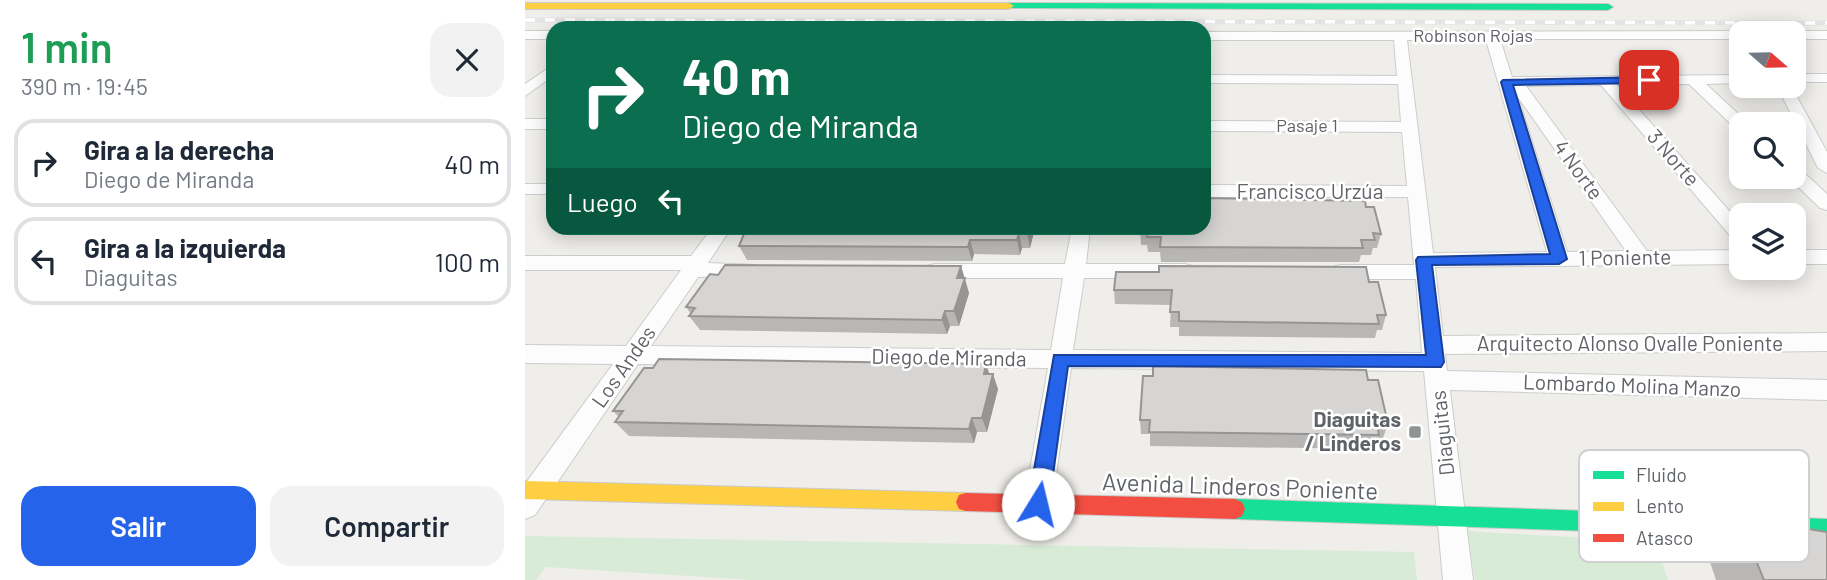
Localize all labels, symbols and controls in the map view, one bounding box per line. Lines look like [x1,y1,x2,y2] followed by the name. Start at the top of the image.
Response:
[21,21,113,71] text: 1 min
[1729,21,1806,98] north arrow
[1729,21,1806,280] map controls
[430,23,504,97] button: close
[1413,24,1533,46] street label: Robinson Rojas
[682,46,790,105] text: 40 m
[567,49,658,140] icon: right
[1619,50,1679,110] pin
[1630,61,1668,99] icon: arrive
[21,72,148,100] text: 390 m · 19:45
[682,106,919,144] text: Diego de Miranda
[1729,112,1806,189] button: search
[1276,114,1338,136] street label: Pasaje 1
[1643,123,1706,191] street label: 3 Norte
[84,134,274,165] text: Gira a la derecha
[1549,134,1609,204] street label: 4 Norte
[25,144,63,182] icon: right
[444,148,500,179] text: 40 m
[84,165,254,193] text: Diego de Miranda
[1237,178,1383,203] street label: Francisco Urzúa
[652,182,690,220] icon: left
[567,186,638,217] text: Luego
[1729,203,1806,280] button: layers
[84,232,286,263] text: Gira a la izquierda
[25,242,63,280] icon: left
[1578,243,1672,270] street label: 1 Poniente
[435,246,500,277] text: 100 m
[84,263,178,291] text: Diaguitas
[586,320,660,412] street label: Los Andes
[1477,330,1783,355] street label: Arquitecto Alonso Ovalle Poniente
[871,343,1027,370] street label: Diego de Miranda
[1523,368,1742,401] street label: Lombardo Molina Manzo
[1425,389,1458,477] street label: Diaguitas
[1305,406,1401,455] place label: Diaguitas / Linderos
[1407,424,1423,440] marker: Diaguitas / Linderos
[1579,450,1809,562] legend
[1636,463,1687,486] text: Fluido
[1102,466,1379,505] street label: Avenida Linderos Poniente
[1001,467,1075,541] position arrow
[21,486,256,566] button: Salir
[270,486,504,566] button: Compartir
[1636,494,1684,517] text: Lento
[1636,526,1693,549] text: Atasco

